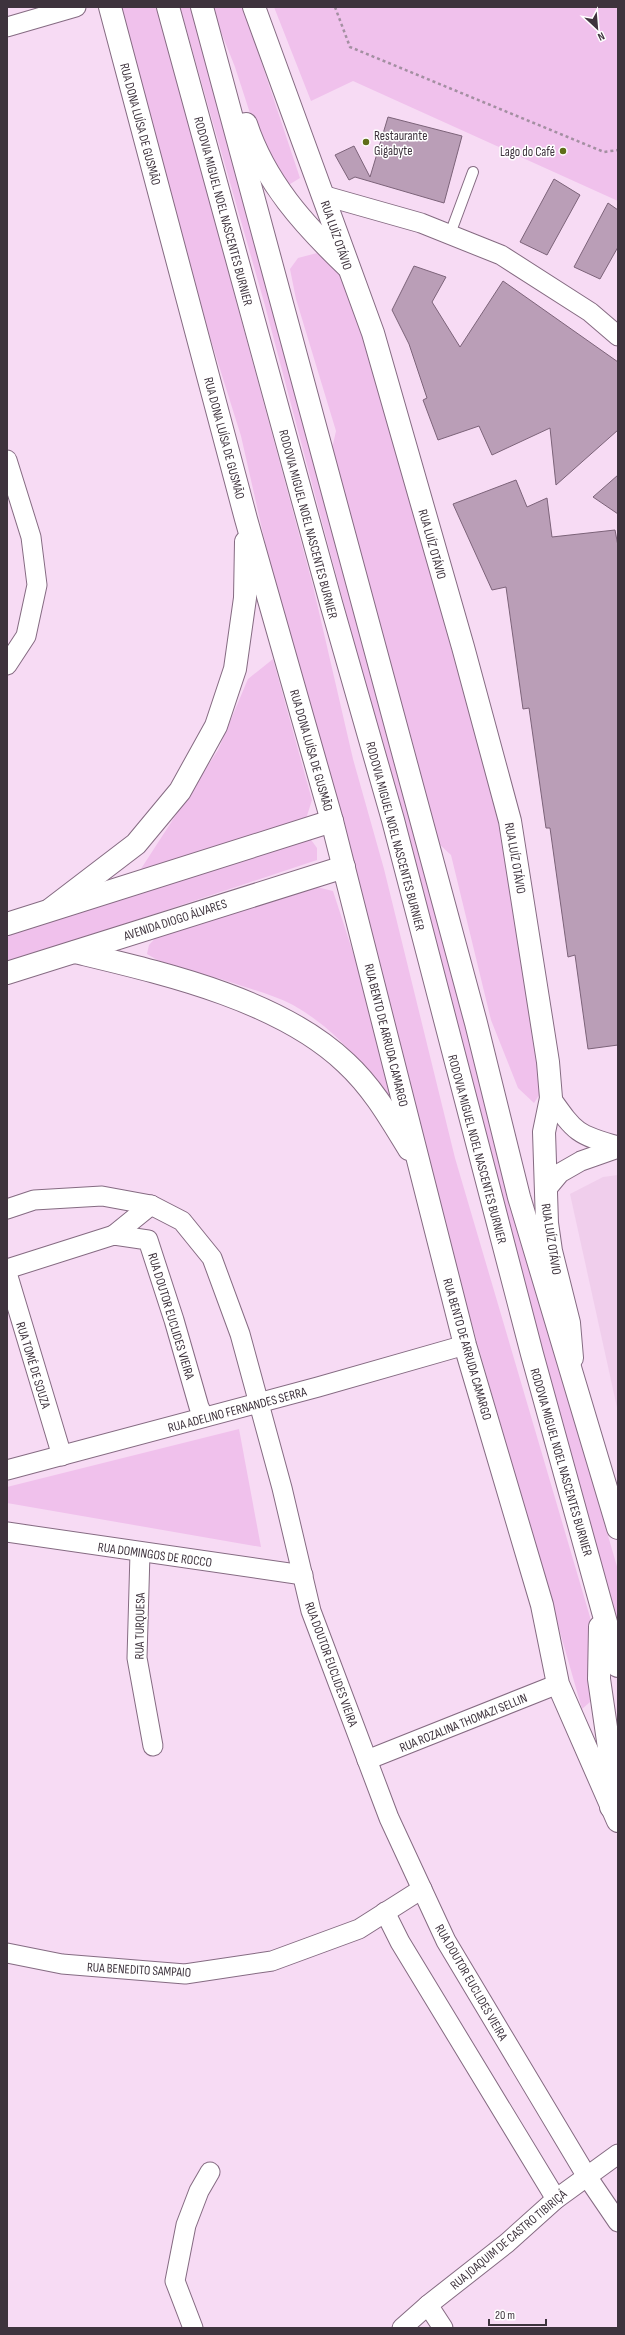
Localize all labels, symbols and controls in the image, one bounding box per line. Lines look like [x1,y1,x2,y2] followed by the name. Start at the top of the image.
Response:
[577,8,617,48] north arrow
[596,29,607,44] text: N
[116,61,164,187] street label: RUA DONA LUÍSA DE GUSMÃO
[190,115,256,308] street label: RODOVIA MIGUEL NOEL NASCENTES BURNIER
[374,128,427,159] place label: Restaurante Gigabyte
[361,137,371,147] marker: Restaurante Gigabyte
[500,144,555,160] place label: Lago do Café
[558,146,568,156] marker: Lago do Café
[317,199,355,272] street label: RUA LUÍZ OTÁVIO
[200,375,248,501] street label: RUA DONA LUÍSA DE GUSMÃO
[275,428,341,621] street label: RODOVIA MIGUEL NOEL NASCENTES BURNIER
[414,507,450,581] street label: RUA LUÍZ OTÁVIO
[286,688,336,813] street label: RUA DONA LUÍSA DE GUSMÃO
[362,740,428,933] street label: RODOVIA MIGUEL NOEL NASCENTES BURNIER
[501,821,529,895] street label: RUA LUÍZ OTÁVIO
[121,896,229,944] street label: AVENIDA DIOGO ÁLVARES
[361,962,412,1108] street label: RUA BENTO DE ARRUDA CAMARGO
[444,1053,510,1246] street label: RODOVIA MIGUEL NOEL NASCENTES BURNIER
[537,1202,565,1276] street label: RUA LUÍZ OTÁVIO
[144,1251,198,1382] street label: RUA DOUTOR EUCLIDES VIEIRA
[439,1277,495,1422] street label: RUA BENTO DE ARRUDA CAMARGO
[12,1320,54,1411] street label: RUA TOMÉ DE SOUZA
[526,1366,596,1558] street label: RODOVIA MIGUEL NOEL NASCENTES BURNIER
[166,1384,309,1436] street label: RUA ADELINO FERNANDES SERRA
[97,1539,213,1571] street label: RUA DOMINGOS DE ROCCO
[131,1592,149,1660] street label: RUA TURQUESA
[301,1600,361,1729] street label: RUA DOUTOR EUCLIDES VIEIRA
[397,1690,530,1756] street label: RUA ROZALINA THOMAZI SELLIN
[431,1922,511,2044] street label: RUA DOUTOR EUCLIDES VIEIRA
[86,1959,191,1981] street label: RUA BENEDITO SAMPAIO
[447,2186,571,2293] street label: RUA JOAQUIM DE CASTRO TIBIRIÇÁ
[489,2301,546,2327] scale bar
[495,2308,515,2323] text: 20 m

